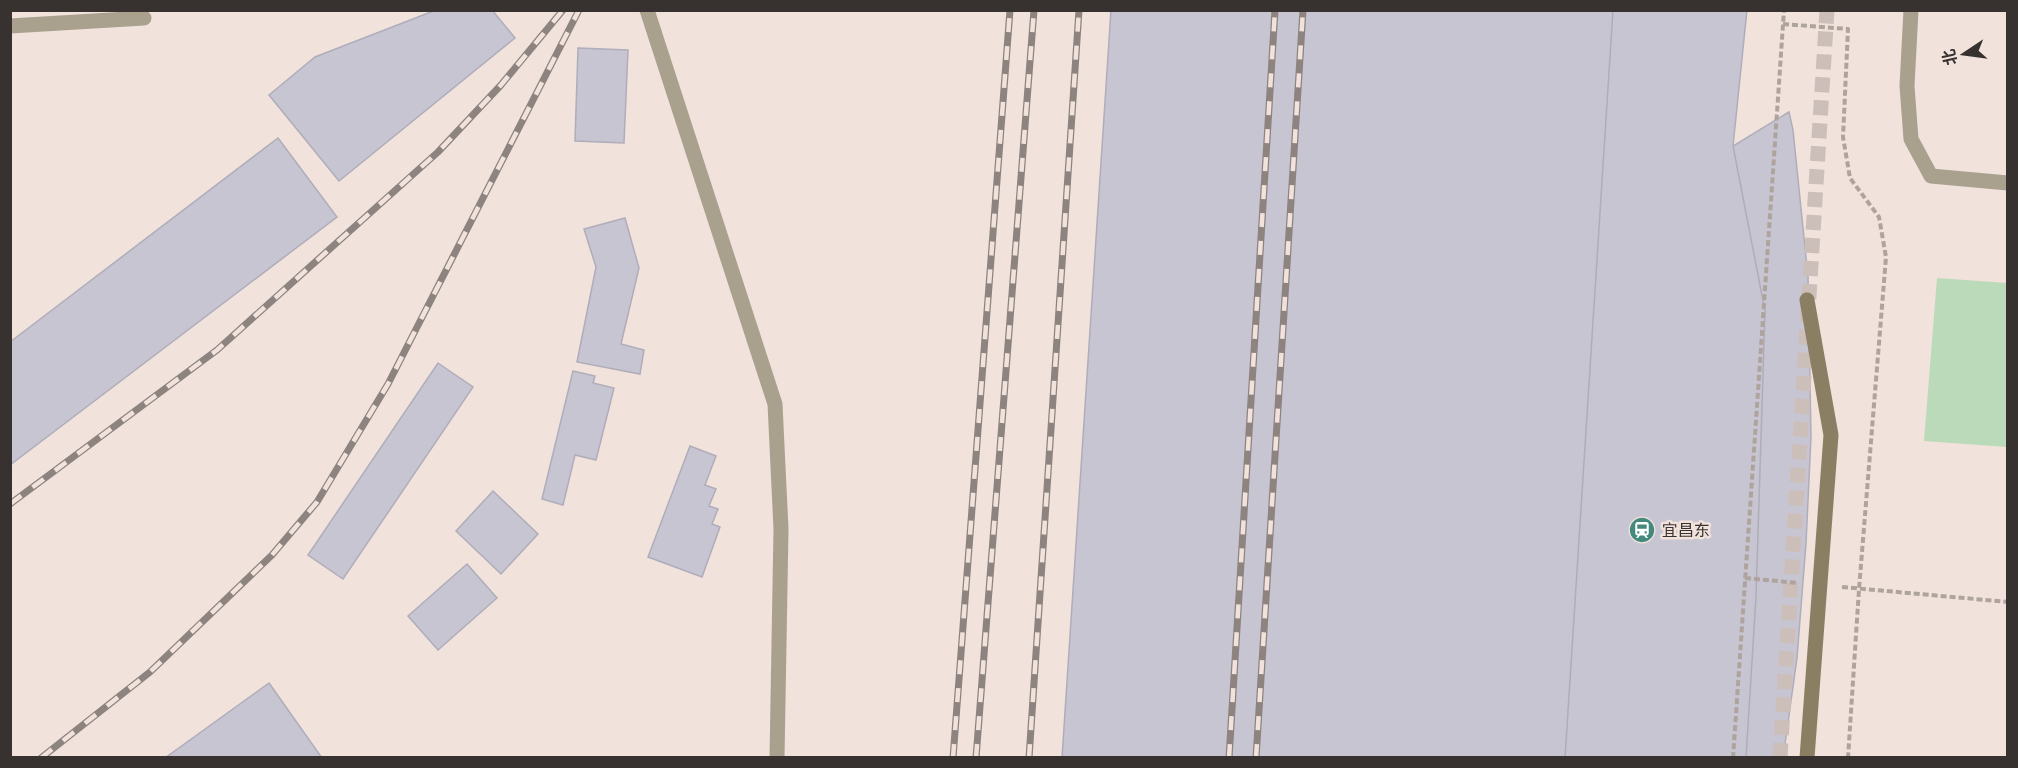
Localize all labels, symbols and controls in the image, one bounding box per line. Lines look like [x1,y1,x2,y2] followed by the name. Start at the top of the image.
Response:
[1934,24,1994,84] north arrow
[1939,47,1961,67] text: 北
[1627,515,1657,545] station icon: 宜昌东
[1662,521,1710,540] place label: 宜昌东

